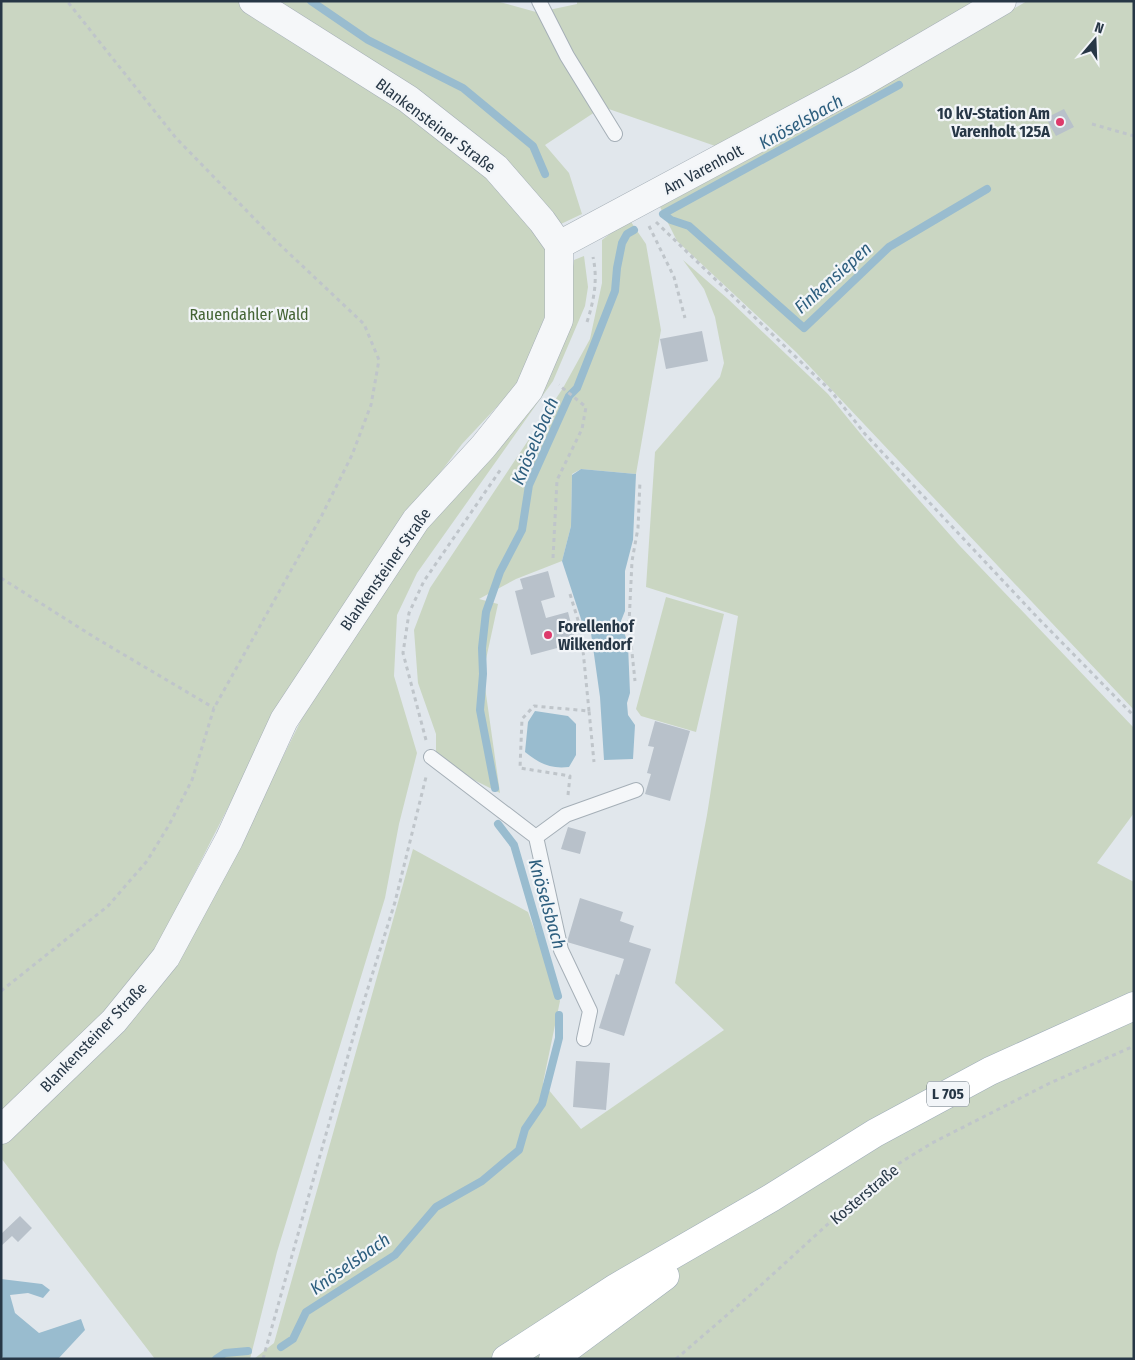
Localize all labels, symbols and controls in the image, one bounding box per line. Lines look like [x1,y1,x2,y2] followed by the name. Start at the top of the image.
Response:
[1070,15,1120,65] north arrow
[1092,19,1106,38] text: N
[372,74,499,177] street label: Blankensteiner Straße
[755,90,847,154] water label: Knöselsbach
[937,104,1050,141] place label: 10 kV-Station Am Varenholt 125A
[1054,116,1066,128] marker: 10 kV-Station Am Varenholt 125A
[660,140,747,198] street label: Am Varenholt
[790,238,876,318] water label: Finkensiepen
[189,305,309,324] park label: Rauendahler Wald
[507,394,563,488] water label: Knöselsbach
[336,504,435,634] street label: Blankensteiner Straße
[558,617,636,654] place label: Forellenhof Wilkendorf
[542,629,554,641] marker: Forellenhof Wilkendorf
[524,856,570,952] water label: Knöselsbach
[36,979,151,1096] street label: Blankensteiner Straße
[927,1082,969,1106] road number: L 705
[826,1160,902,1228] street label: Kosterstraße
[306,1228,394,1300] water label: Knöselsbach

